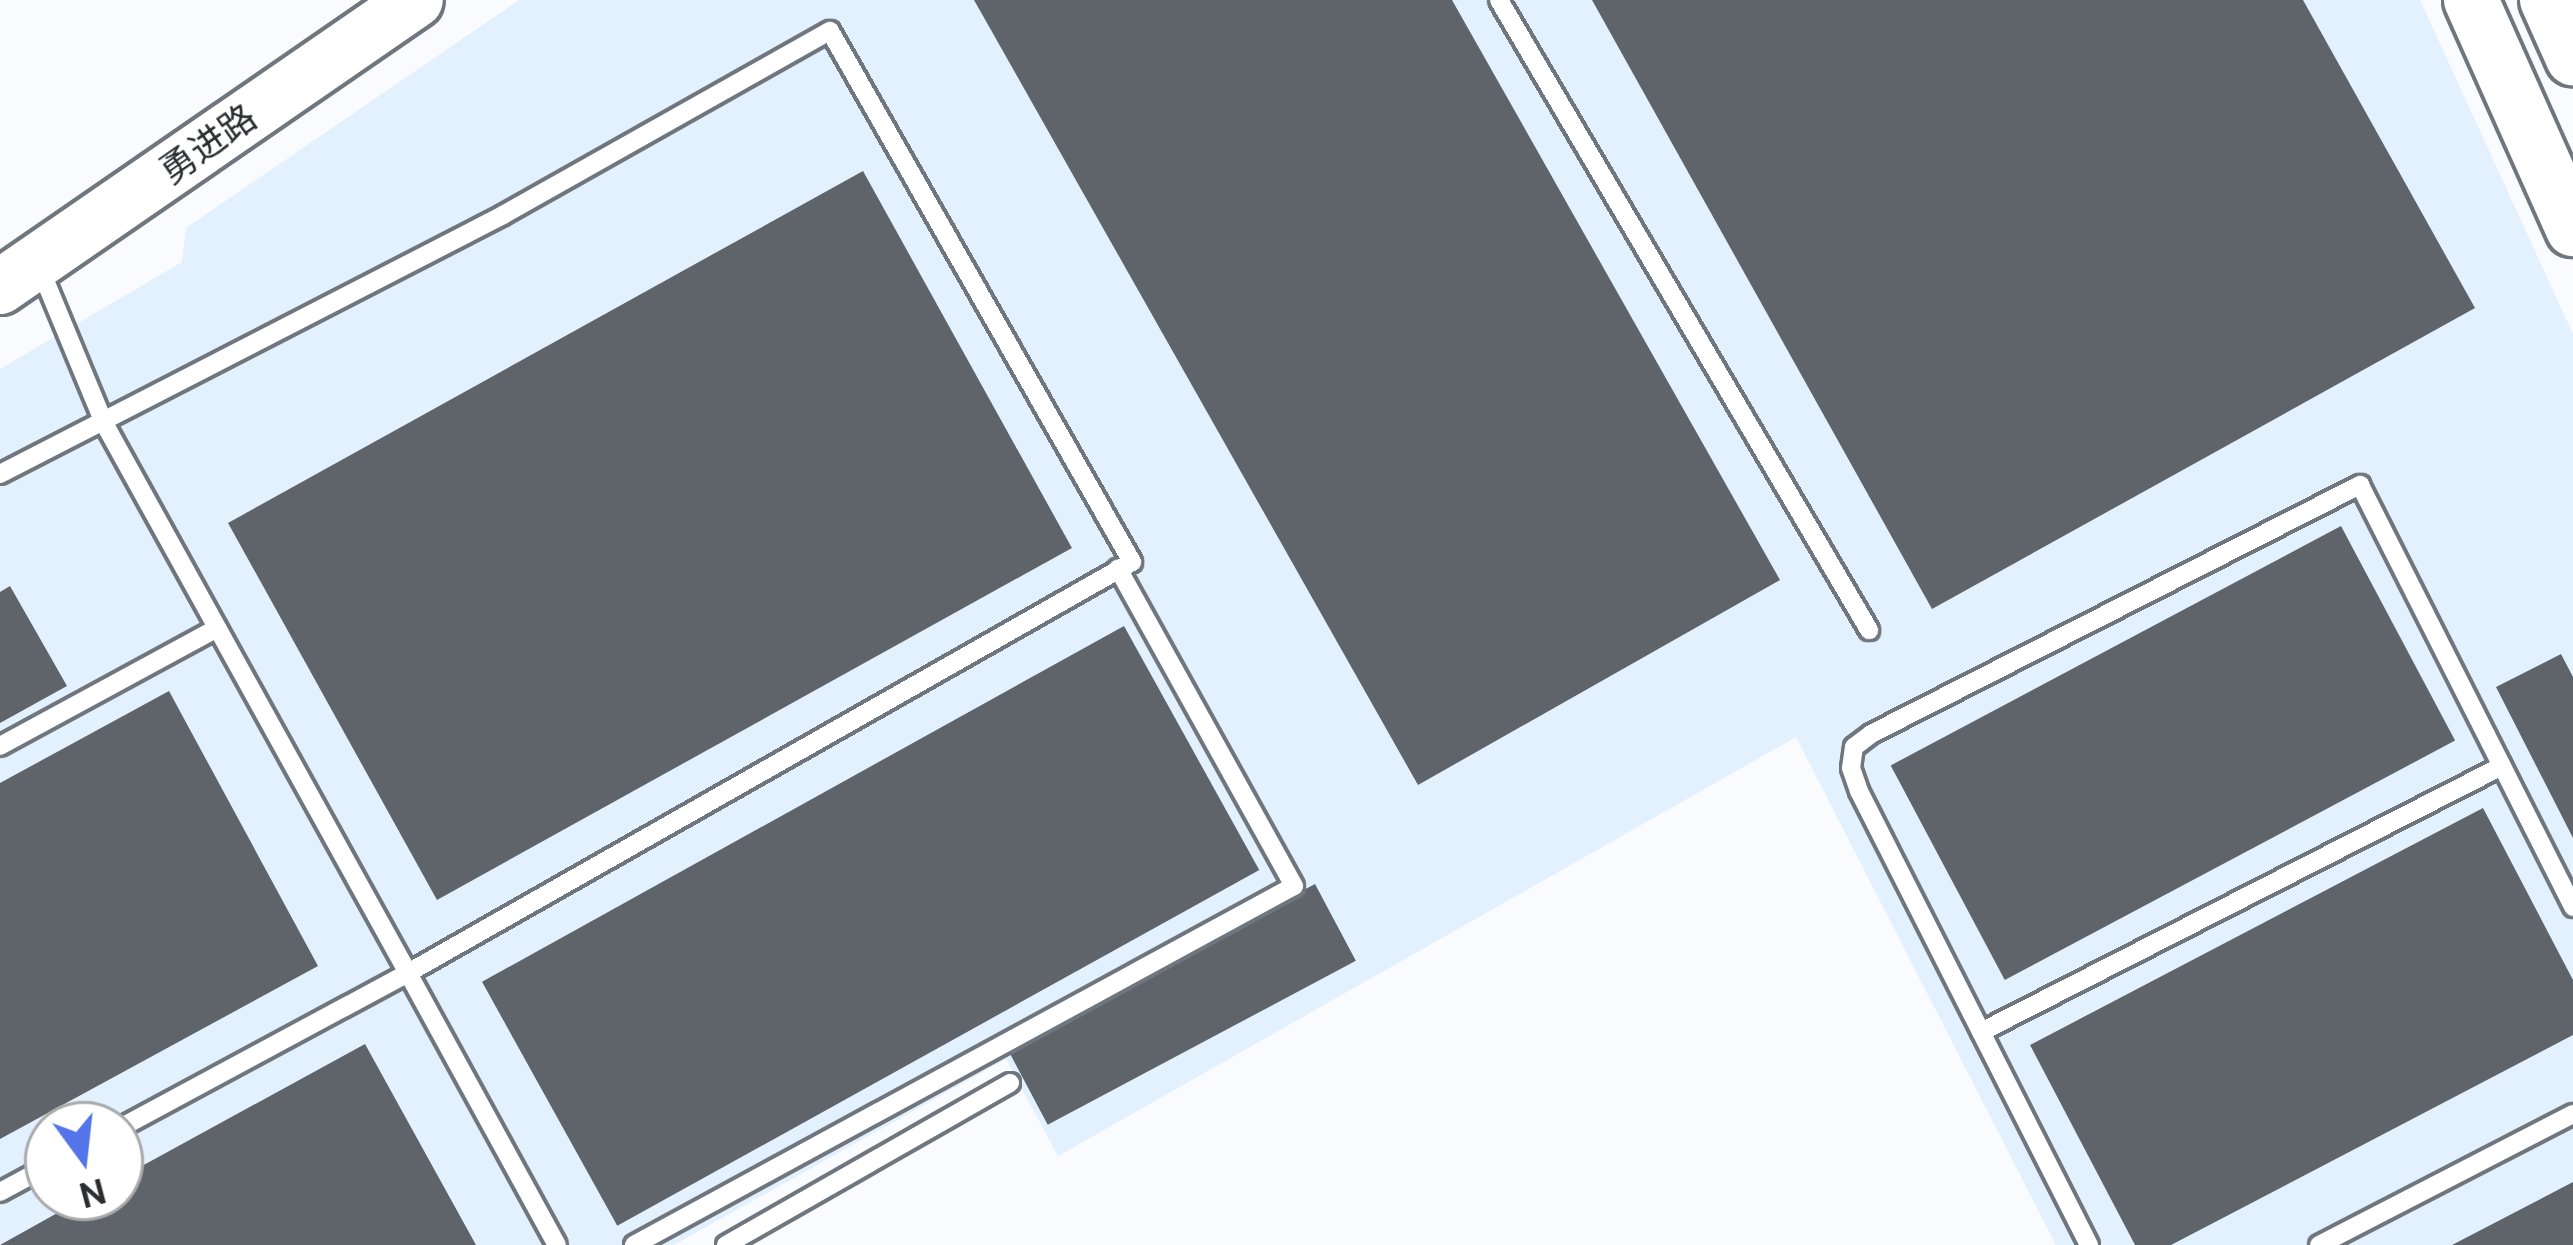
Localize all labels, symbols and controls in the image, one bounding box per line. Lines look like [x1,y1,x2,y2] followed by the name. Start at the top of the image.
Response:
[151,95,265,193] street label: 勇进路
[24,1101,144,1221] north arrow
[75,1171,110,1215] text: N

